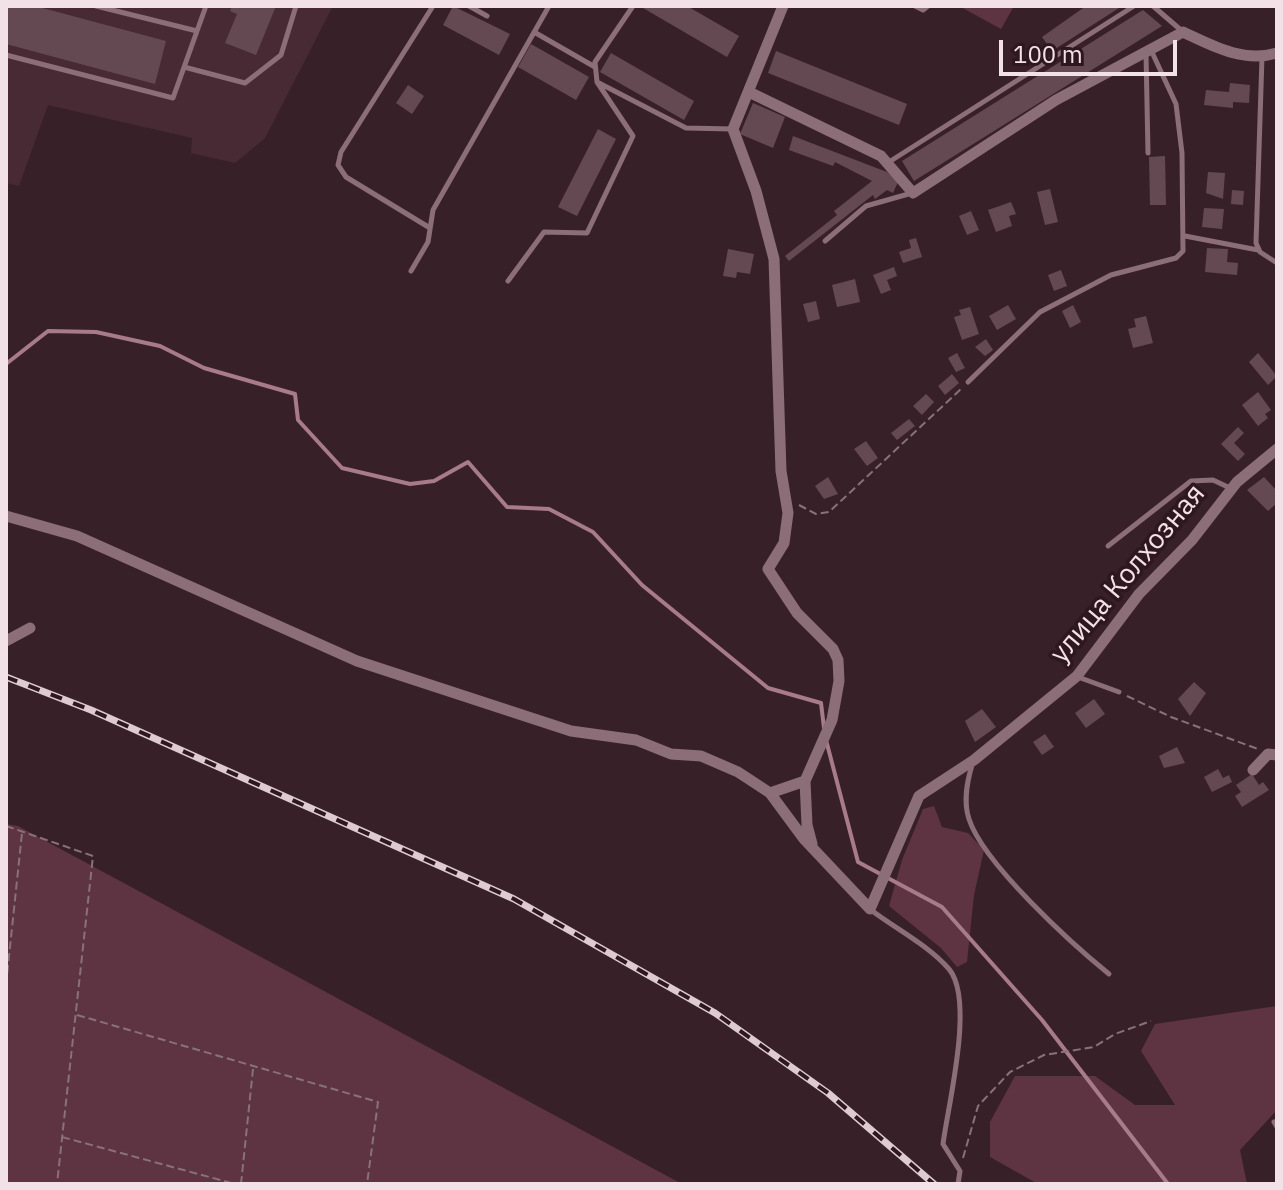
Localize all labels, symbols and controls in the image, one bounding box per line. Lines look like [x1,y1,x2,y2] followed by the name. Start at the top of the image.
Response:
[1003,24,1181,74] scale bar
[1013,38,1083,70] text: 100 m
[1043,478,1213,670] street label: улица Колхозная

